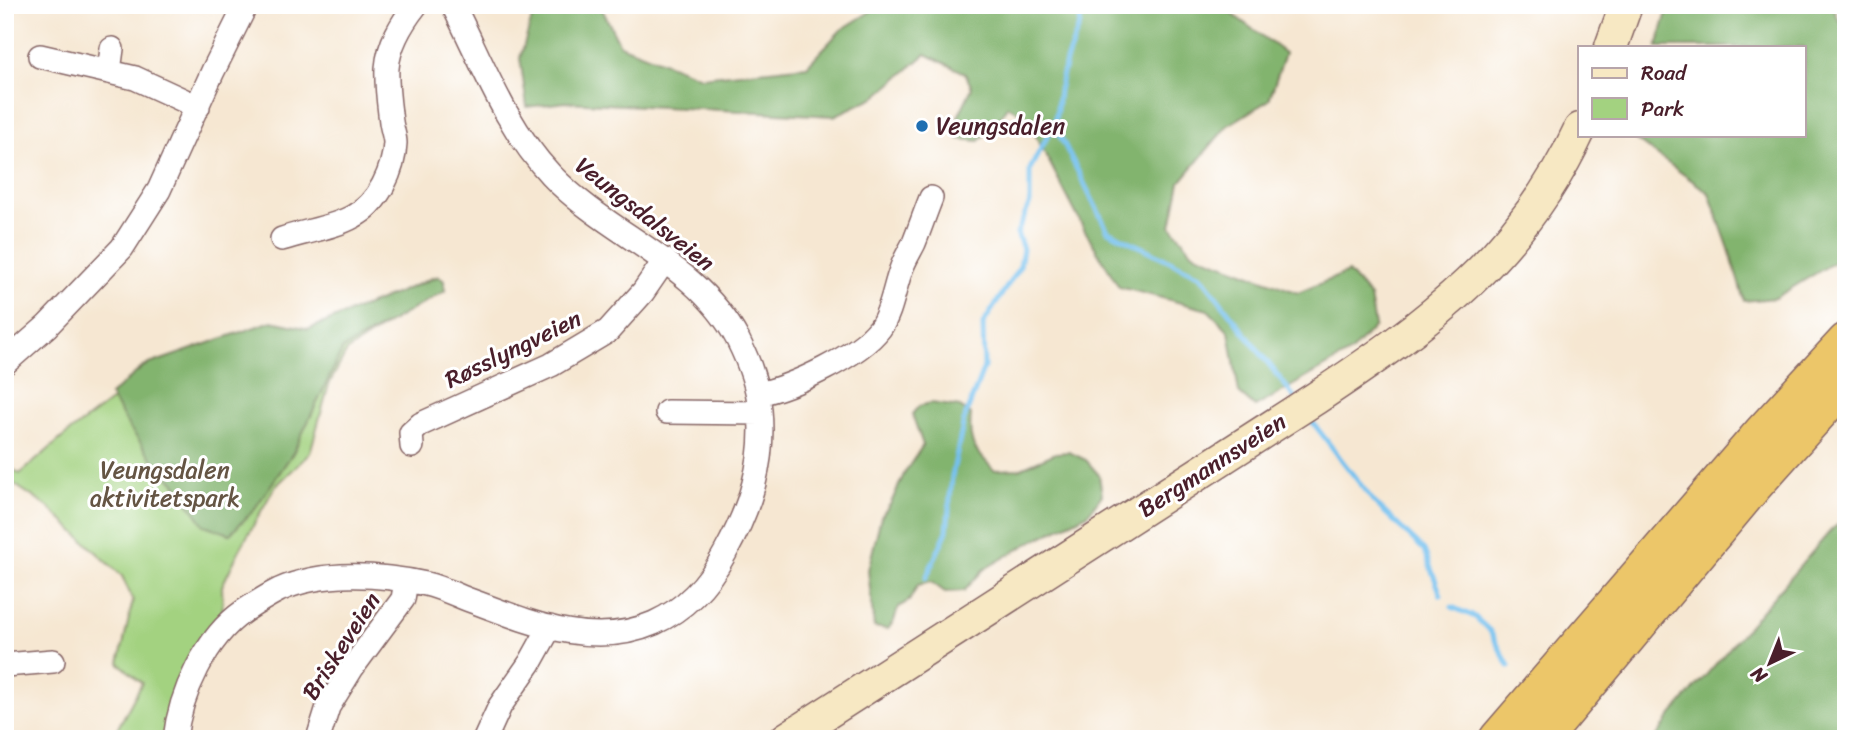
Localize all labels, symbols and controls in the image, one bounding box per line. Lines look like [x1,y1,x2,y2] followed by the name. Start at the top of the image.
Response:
[1578,46,1806,136] legend
[1641,54,1688,92] text: Road
[1641,90,1684,128] text: Park
[936,105,1065,147] place label: Veungsdalen
[914,118,930,134] marker: Veungsdalen
[566,146,724,282] street label: Veungsdalsveien
[437,298,589,400] street label: Røsslyngveien
[1129,401,1295,529] street label: Bergmannsveien
[90,449,240,519] park label: Veungsdalen aktivitetspark
[290,583,392,709] street label: Briskeveien
[1736,628,1806,698] north arrow
[1742,658,1776,692] text: N

